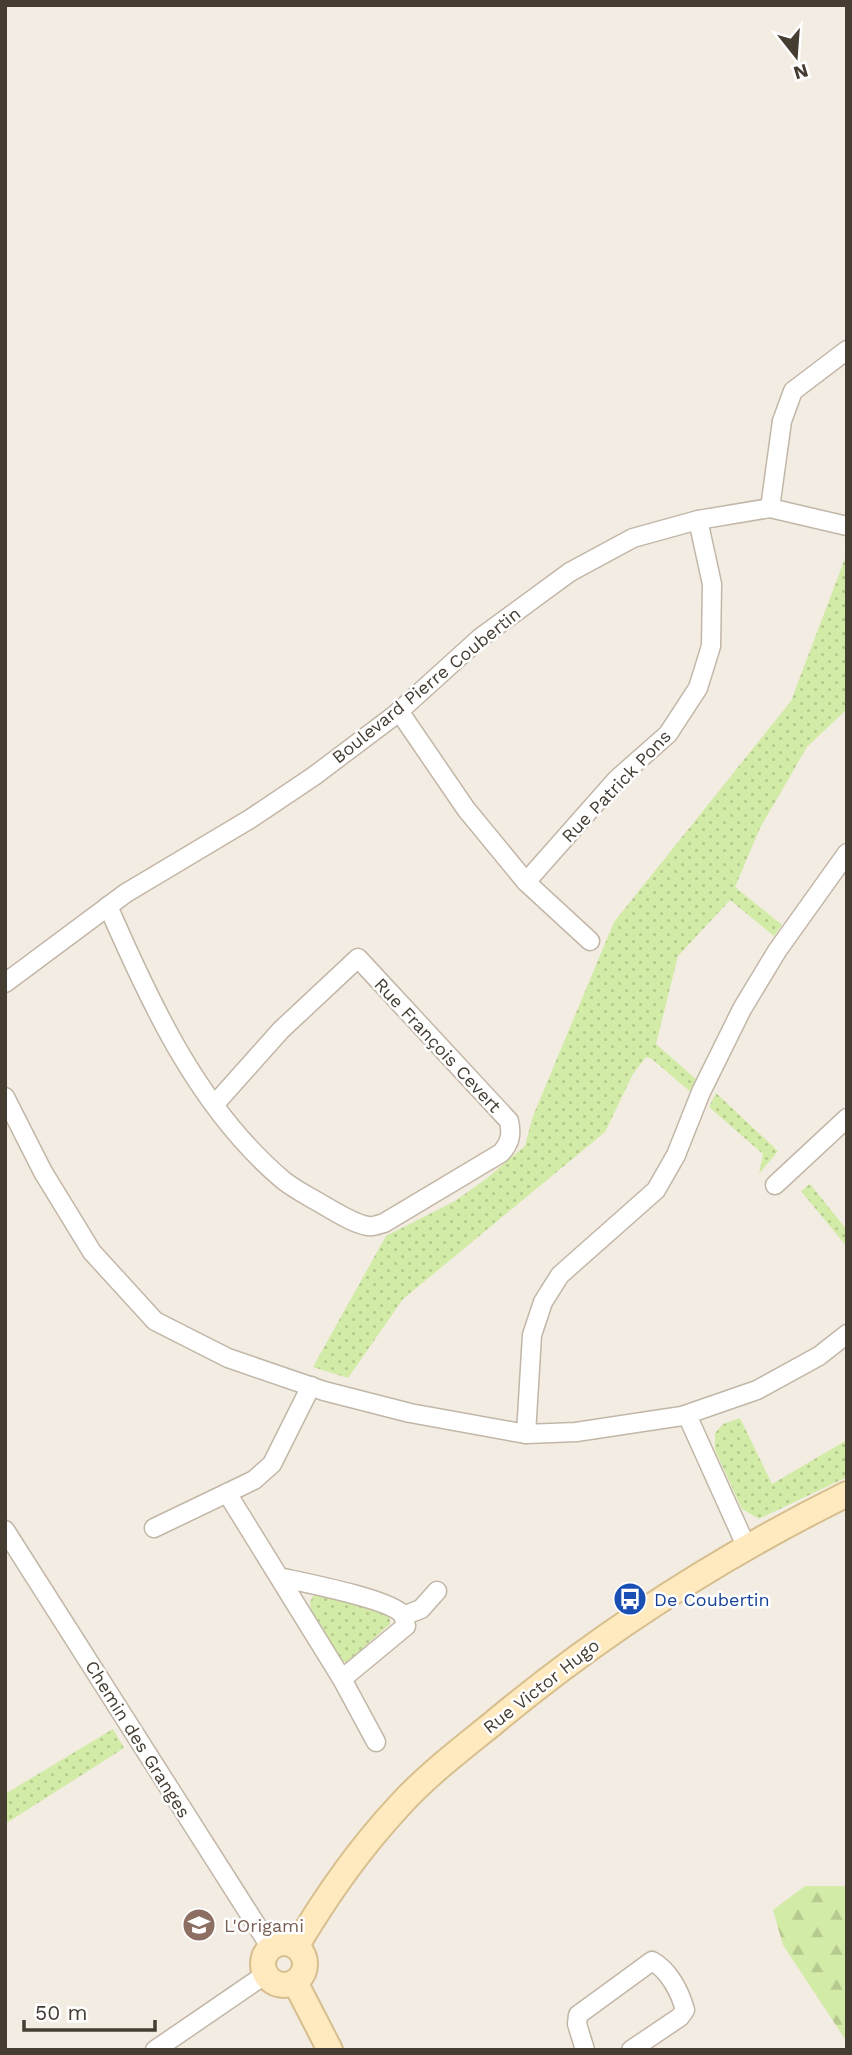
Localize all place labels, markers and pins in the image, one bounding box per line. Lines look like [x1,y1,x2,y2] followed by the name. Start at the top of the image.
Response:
[611,1580,649,1618] bus stop icon: De Coubertin
[654,1589,770,1610] place label: De Coubertin
[180,1906,218,1944] school or university icon: L'Origami
[224,1915,304,1936] place label: L'Origami

